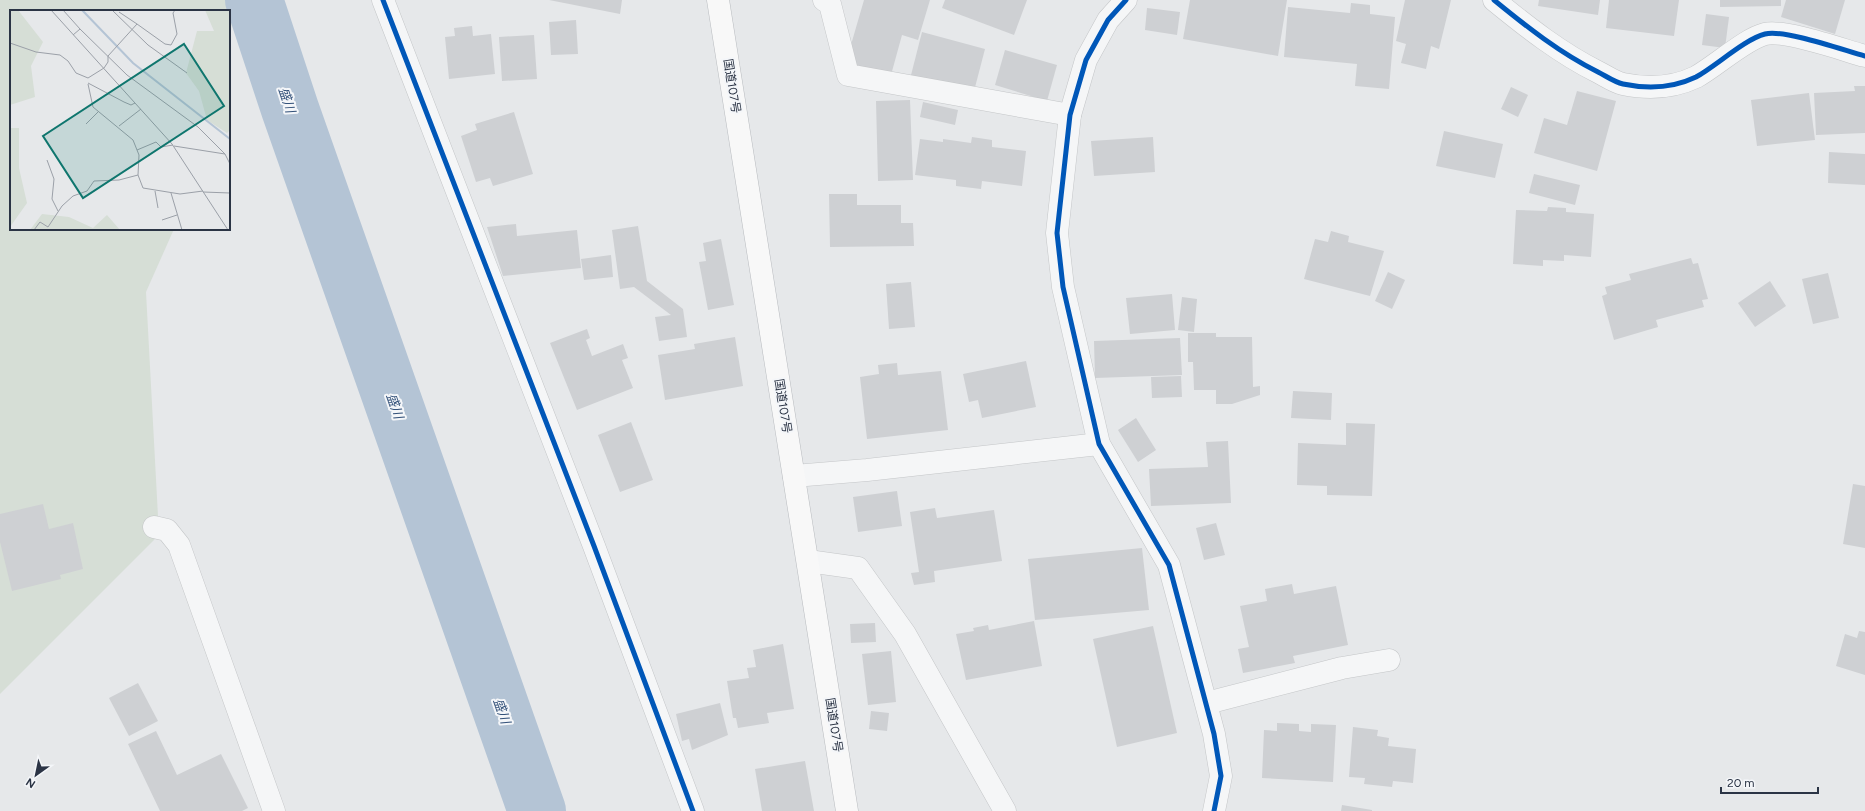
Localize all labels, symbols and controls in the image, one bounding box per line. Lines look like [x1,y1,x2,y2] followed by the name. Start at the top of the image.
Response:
[10,10,230,230] inset map
[721,58,743,114] street label: 国道107号
[276,85,299,117] water label: 盛川
[772,378,794,434] street label: 国道107号
[384,391,407,423] water label: 盛川
[491,696,514,728] water label: 盛川
[823,697,845,753] street label: 国道107号
[16,755,56,795] north arrow
[1721,769,1818,795] scale bar
[24,775,38,791] text: N
[1727,776,1755,790] text: 20 m

